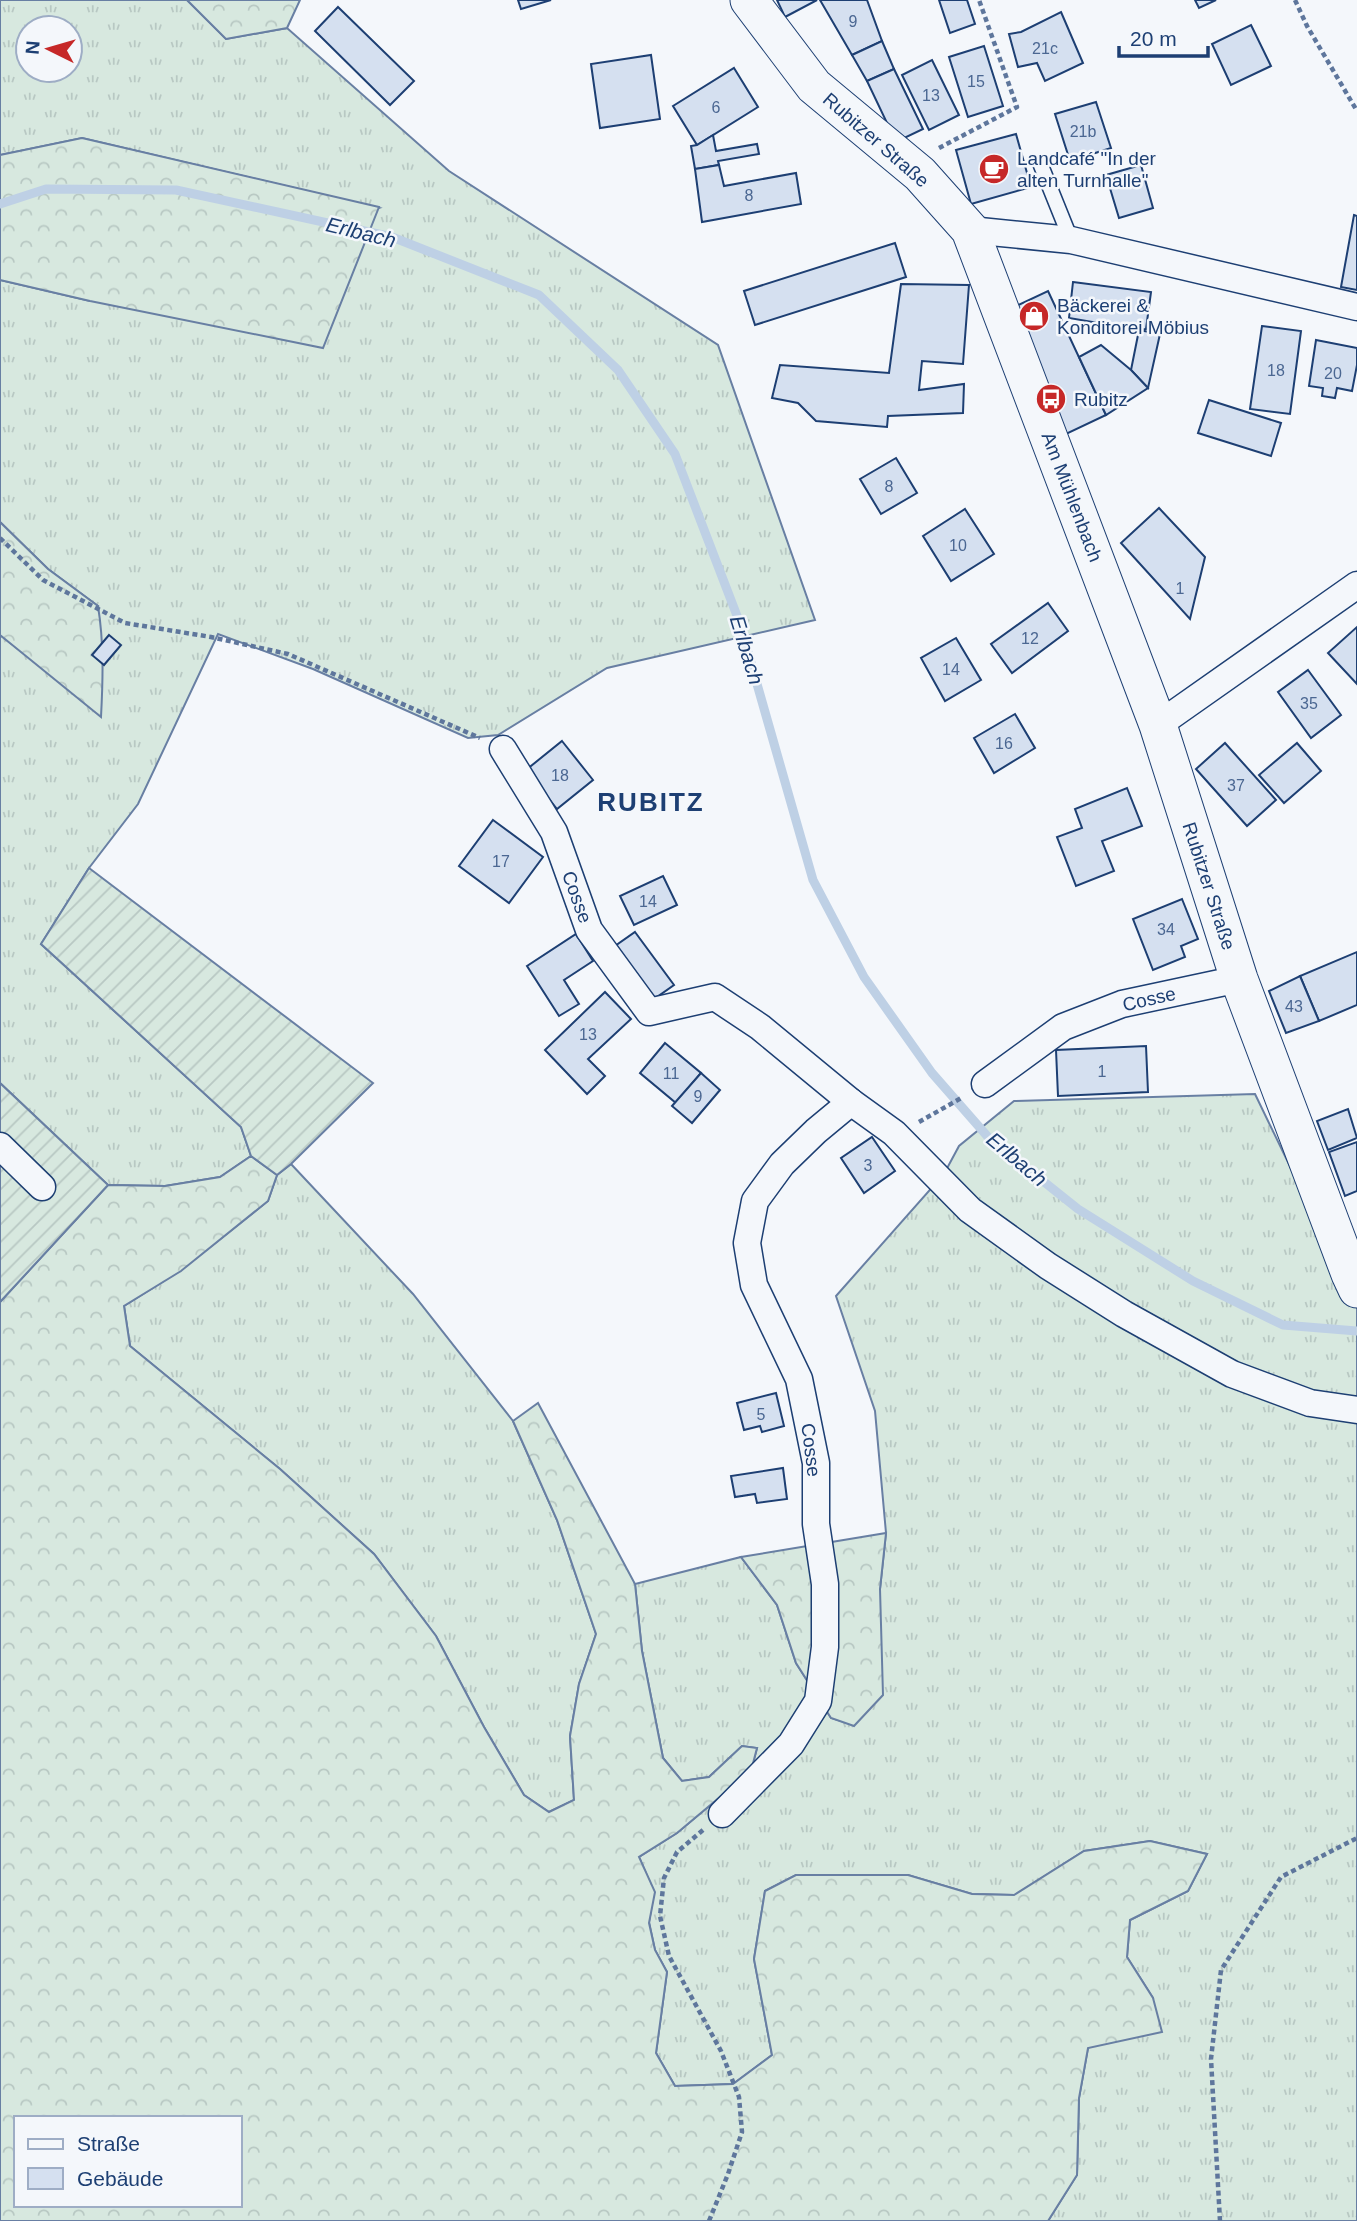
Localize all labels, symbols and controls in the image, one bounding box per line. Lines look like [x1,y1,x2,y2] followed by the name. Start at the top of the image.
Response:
[849,13,858,30] house number: 9
[14,14,84,84] north arrow
[1119,14,1208,58] scale bar
[1130,27,1177,50] text: 20 m
[22,40,44,55] text: N
[1032,40,1058,57] house number: 21c
[967,73,985,90] house number: 15
[922,87,940,104] house number: 13
[819,88,933,192] street label: Rubitzer Straße
[712,99,721,116] house number: 6
[1070,123,1096,140] house number: 21b
[1017,148,1156,191] place label: Landcafé "In der alten Turnhalle"
[977,152,1011,186] cafe icon: Landcafé "In der alten Turnhalle"
[745,187,754,204] house number: 8
[324,212,398,252] water label: Erlbach
[1057,295,1209,338] place label: Bäckerei & Konditorei Möbius
[1017,299,1051,333] shop icon: Bäckerei & Konditorei Möbius
[1267,362,1285,379] house number: 18
[1324,365,1342,382] house number: 20
[1034,382,1068,416] bus stop icon: Rubitz
[1074,389,1128,410] place label: Rubitz
[1038,429,1106,565] street label: Am Mühlenbach
[885,478,894,495] house number: 8
[949,537,967,554] house number: 10
[1176,580,1185,597] house number: 1
[726,613,768,687] water label: Erlbach
[1021,630,1039,647] house number: 12
[942,661,960,678] house number: 14
[1300,695,1318,712] house number: 35
[995,735,1013,752] house number: 16
[551,767,569,784] house number: 18
[1227,777,1245,794] house number: 37
[597,787,705,817] district label: RUBITZ
[1178,819,1240,953] street label: Rubitzer Straße
[492,853,510,870] house number: 17
[558,868,596,926] street label: Cosse
[639,893,657,910] house number: 14
[1157,921,1175,938] house number: 34
[1120,983,1178,1015] street label: Cosse
[1285,998,1303,1015] house number: 43
[579,1026,597,1043] house number: 13
[1098,1063,1107,1080] house number: 1
[663,1065,679,1082] house number: 11
[694,1088,703,1105] house number: 9
[982,1127,1052,1191] water label: Erlbach
[864,1157,873,1174] house number: 3
[757,1406,766,1423] house number: 5
[797,1422,825,1478] street label: Cosse
[14,2116,242,2207] legend
[77,2132,140,2155] text: Straße
[77,2167,163,2190] text: Gebäude

